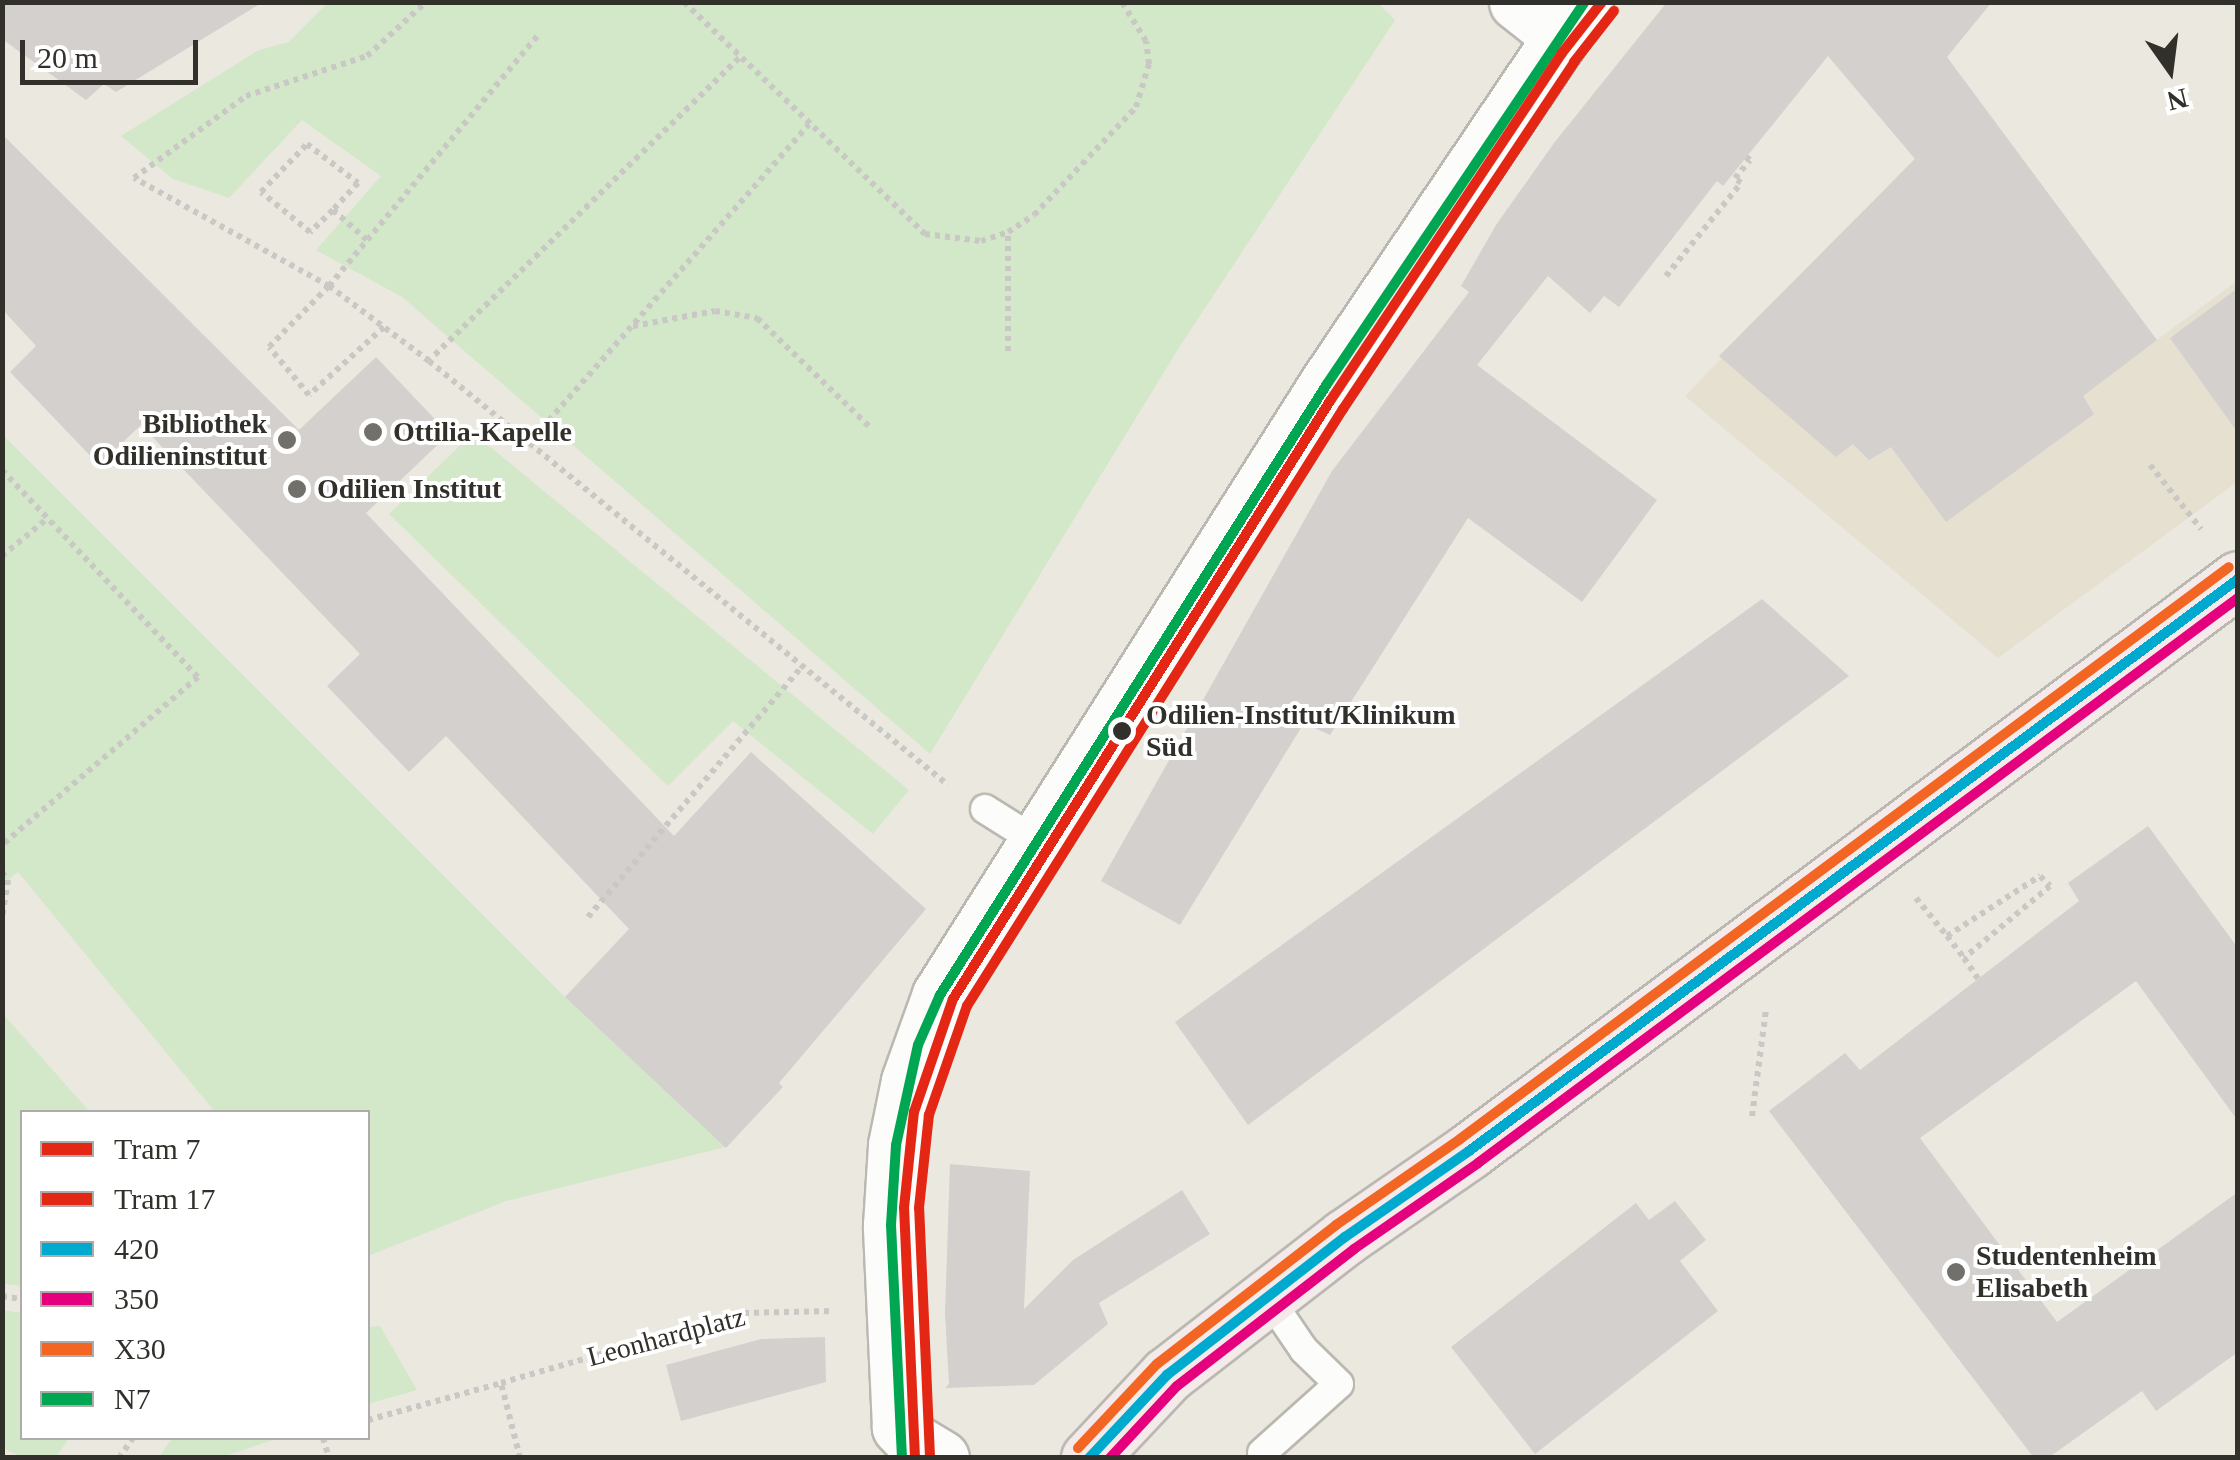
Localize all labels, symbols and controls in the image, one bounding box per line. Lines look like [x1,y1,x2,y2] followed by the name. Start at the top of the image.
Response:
[25,20,202,82] scale bar
[2120,20,2220,120] north arrow
[37,41,98,74] text: 20 m
[2164,82,2191,117] text: N
[93,407,267,473] place label: Bibliothek Odilieninstitut
[393,415,572,449] place label: Ottilia-Kapelle
[362,421,384,443] marker: Ottilia-Kapelle
[276,429,298,451] marker: Bibliothek Odilieninstitut
[317,472,501,506] place label: Odilien Institut
[286,478,308,500] marker: Odilien Institut
[1146,698,1456,764] place label: Odilien-Institut/Klinikum Süd
[1107,716,1137,746] marker: Odilien-Institut/Klinikum Süd
[20,1110,370,1440] legend
[114,1132,200,1165] text: Tram 7
[114,1182,215,1215] text: Tram 17
[114,1232,159,1265] text: 420
[1976,1239,2156,1305] place label: Studentenheim Elisabeth
[1945,1261,1967,1283] marker: Studentenheim Elisabeth
[114,1282,159,1315] text: 350
[584,1300,748,1374] street label: Leonhardplatz
[114,1332,166,1365] text: X30
[114,1382,151,1415] text: N7

